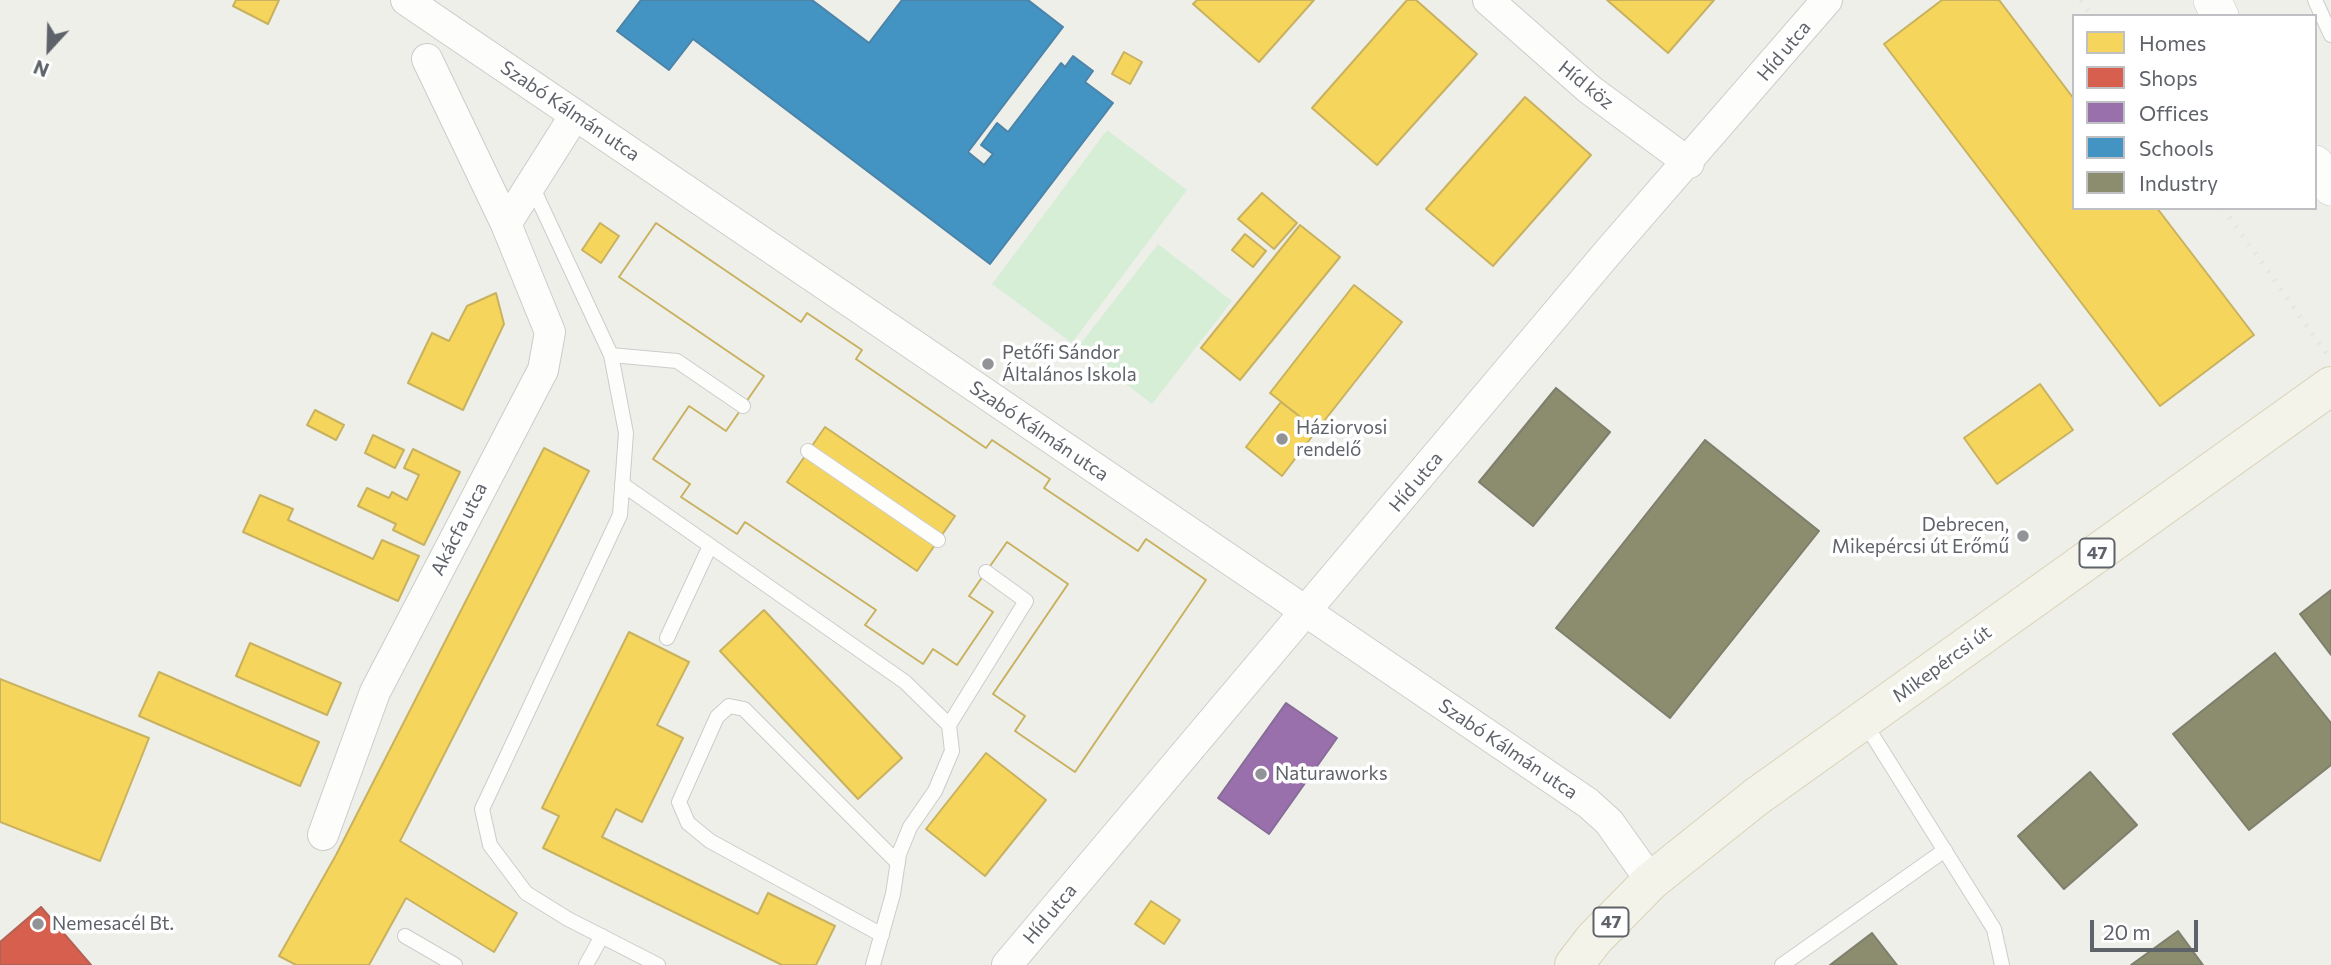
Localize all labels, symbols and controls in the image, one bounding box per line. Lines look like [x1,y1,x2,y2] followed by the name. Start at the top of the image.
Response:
[14,14,84,84] north arrow
[2072,14,2317,210] legend
[1752,16,1816,86] street label: Híd utca
[2139,30,2206,55] text: Homes
[30,56,52,82] text: N
[496,56,644,166] street label: Szabó Kálmán utca
[1554,56,1618,114] street label: Híd köz
[2139,65,2198,90] text: Shops
[2139,100,2209,125] text: Offices
[2139,135,2214,160] text: Schools
[2139,170,2218,195] text: Industry
[1002,342,1137,386] place label: Petőfi Sándor Általános Iskola
[980,356,996,372] marker: Petőfi Sándor Általános Iskola
[965,376,1113,486] street label: Szabó Kálmán utca
[1296,417,1387,461] place label: Háziorvosi rendelő
[1274,431,1290,447] marker: Háziorvosi rendelő
[1384,447,1448,517] street label: Híd utca
[426,479,492,579] street label: Akácfa utca
[1832,514,2009,558] place label: Debrecen, Mikepércsi út Erőmű
[2015,528,2031,544] marker: Debrecen, Mikepércsi út Erőmű
[2080,538,2114,568] road number: 47
[1888,621,1996,707] street label: Mikepércsi út
[1434,694,1582,804] street label: Szabó Kálmán utca
[1275,763,1388,785] place label: Naturaworks
[1253,766,1269,782] marker: Naturaworks
[1018,879,1082,949] street label: Híd utca
[2093,906,2202,950] scale bar
[1594,908,1628,937] road number: 47
[52,913,174,935] place label: Nemesacél Bt.
[30,916,46,932] marker: Nemesacél Bt.
[2103,919,2151,944] text: 20 m

